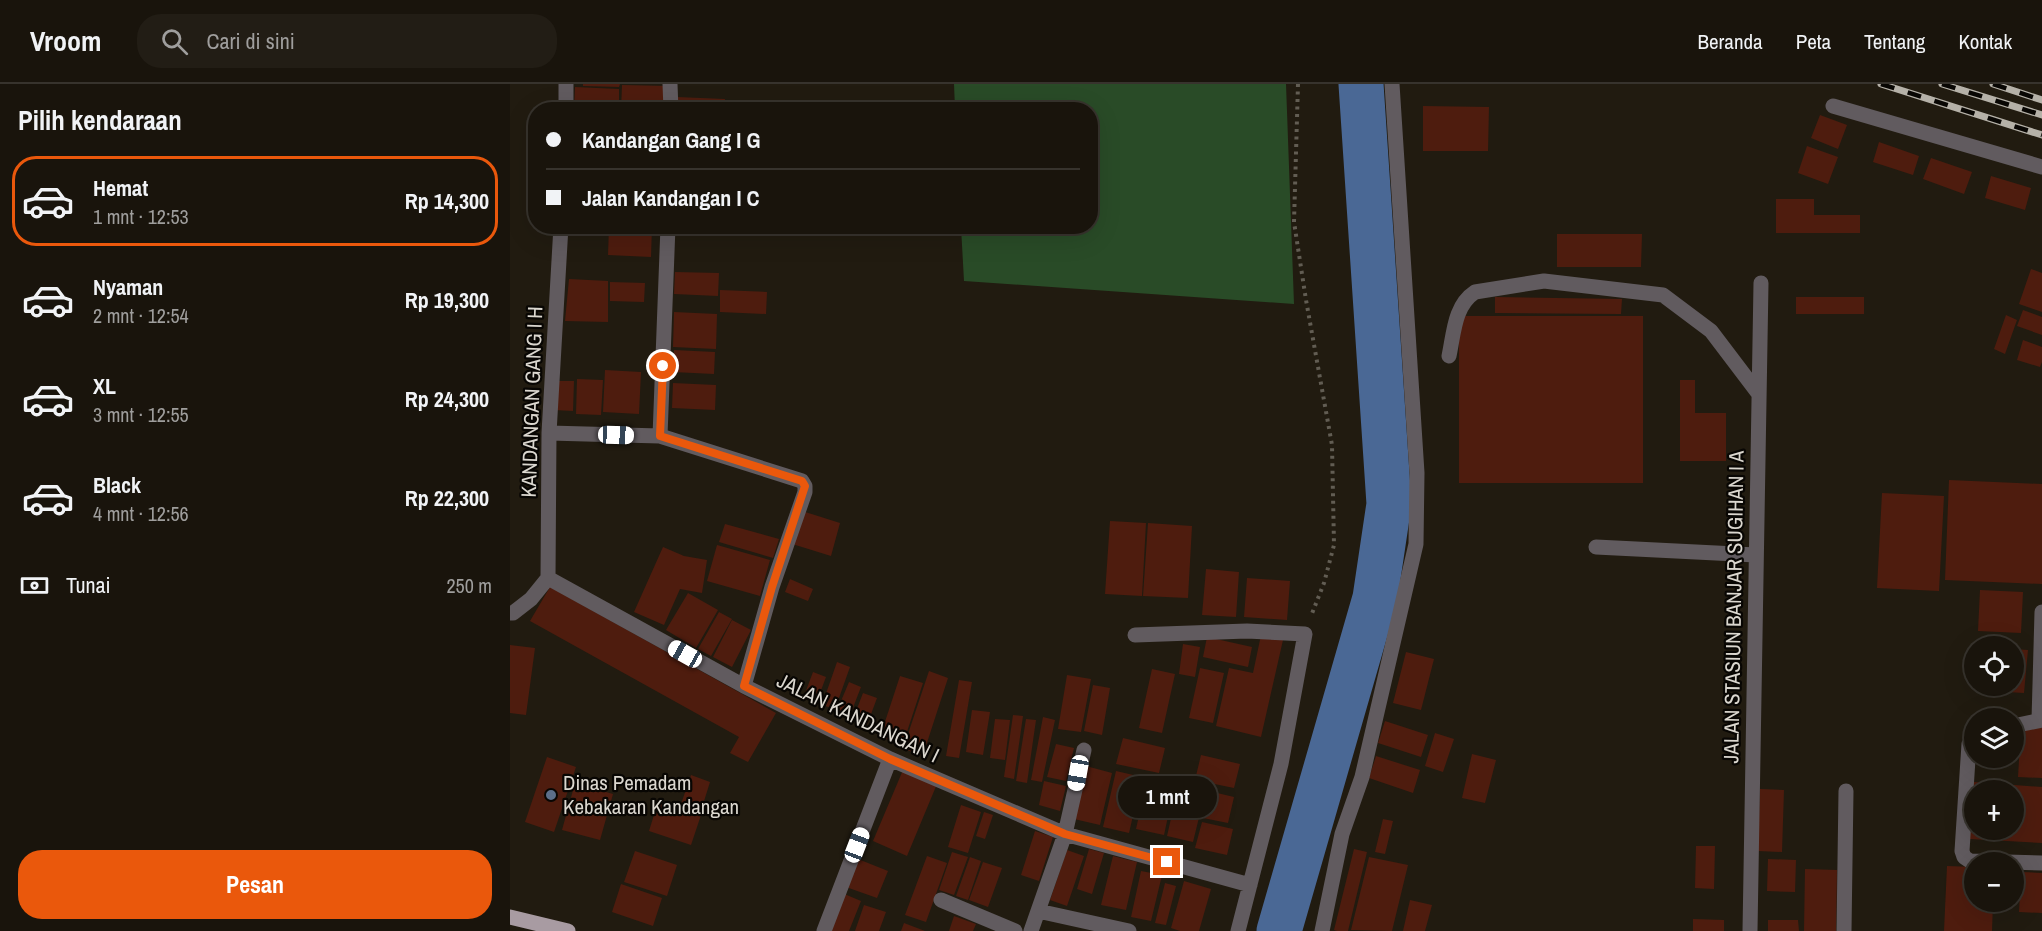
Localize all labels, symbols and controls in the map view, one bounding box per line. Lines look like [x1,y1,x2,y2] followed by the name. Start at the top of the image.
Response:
[137,14,557,68] search box
[30,22,101,60] text: Vroom
[158,25,191,58] icon: search
[206,26,295,56] text: Cari di sini
[1698,27,1763,56] text: Beranda
[1796,27,1831,56] text: Peta
[1864,27,1925,56] text: Tentang
[1958,27,2012,56] text: Kontak
[18,102,182,138] text: Pilih kendaraan
[582,125,760,155] text: Kandangan Gang I G
[93,173,148,203] text: Hemat
[21,174,75,228] icon: car
[582,183,759,213] text: Jalan Kandangan I C
[405,186,489,216] text: Rp 14,300
[93,203,189,230] text: 1 mnt · 12:53
[93,272,163,302] text: Nyaman
[21,273,75,327] icon: car
[405,285,489,315] text: Rp 19,300
[93,302,189,329] text: 2 mnt · 12:54
[514,306,549,498] street label: KANDANGAN GANG I H
[649,352,676,379] route start
[93,371,116,401] text: XL
[21,372,75,426] icon: car
[405,384,489,414] text: Rp 24,300
[93,401,189,428] text: 3 mnt · 12:55
[598,425,634,445] car
[1716,450,1751,764] street label: JALAN STASIUN BANJAR SUGIHAN I A
[93,470,141,500] text: Black
[21,471,75,525] icon: car
[405,483,489,513] text: Rp 22,300
[93,500,189,527] text: 4 mnt · 12:56
[18,569,51,602] icon: cash
[66,570,111,600] text: Tunai
[446,572,492,599] text: 250 m
[1964,636,2024,912] map controls
[1964,636,2024,696] button: locate
[665,637,705,671] car
[772,666,944,769] street label: JALAN KANDANGAN I
[1964,708,2024,768] button: layers
[1066,754,1090,792] car
[563,768,739,821] place label: Dinas Pemadam Kebakaran Kandangan
[1118,775,1216,817] callout: 1 mnt
[1964,780,2024,840] button: +
[1146,783,1189,810] text: 1 mnt
[544,788,558,802] marker: Dinas Pemadam Kebakaran Kandangan
[842,825,872,865] car
[1153,848,1180,875] route end
[18,850,492,919] button: Pesan
[1964,852,2024,912] button: −

